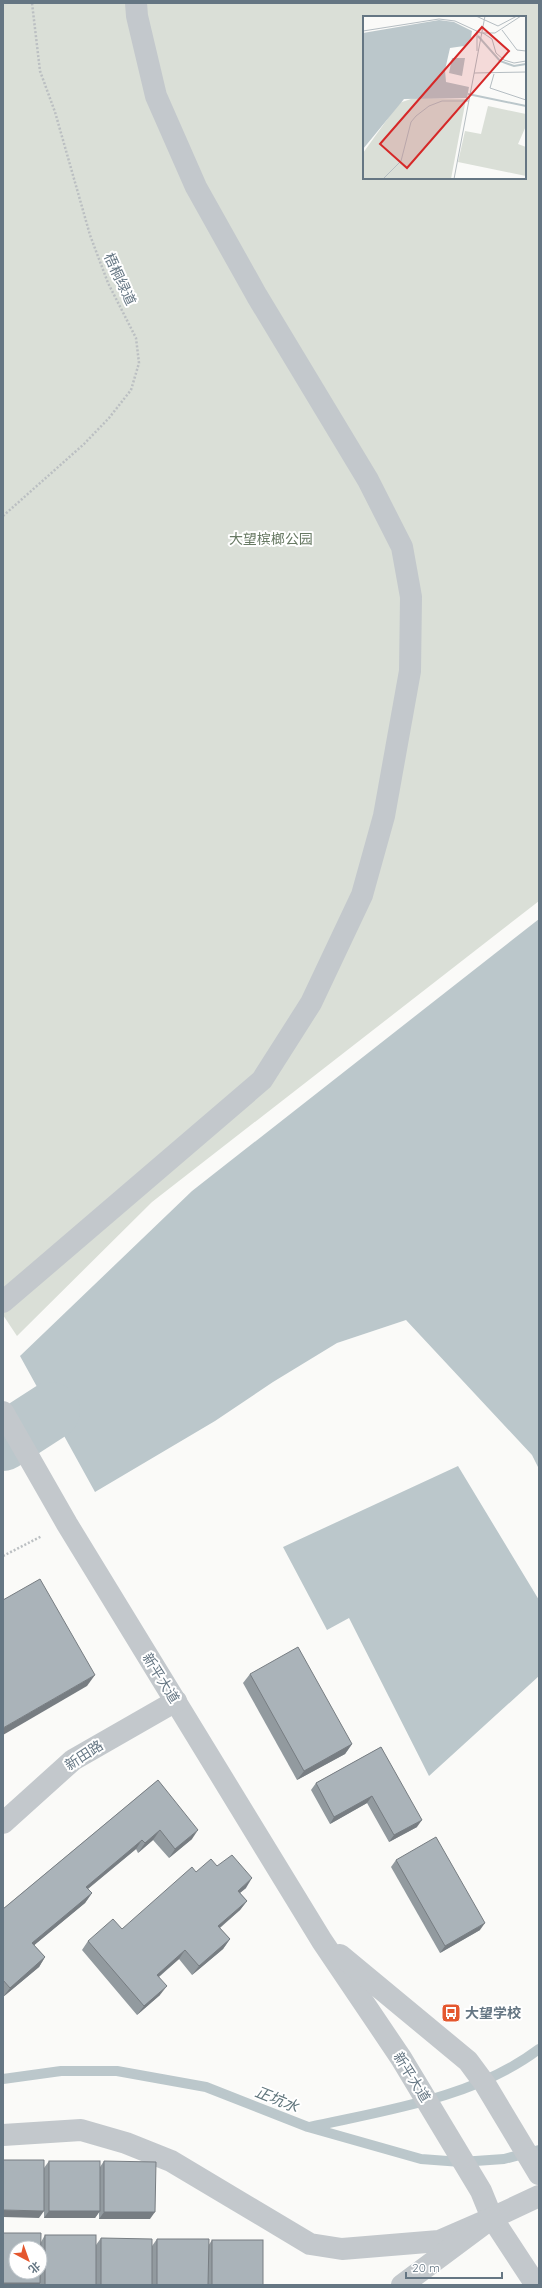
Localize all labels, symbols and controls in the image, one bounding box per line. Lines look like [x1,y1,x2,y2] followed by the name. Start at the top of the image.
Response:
[363,16,526,179] inset map
[100,250,140,308] street label: 梧桐绿道
[229,530,313,548] park label: 大望槟榔公园
[139,1649,183,1707] street label: 新平大道
[61,1736,107,1774] street label: 新田路
[440,2002,462,2024] bus stop icon: 大望学校
[465,2004,521,2022] place label: 大望学校
[390,2048,434,2106] street label: 新平大道
[253,2082,302,2117] water label: 正坑水
[8,2240,48,2280] north arrow
[406,2254,502,2280] scale bar
[26,2259,43,2276] text: 北
[412,2260,440,2275] text: 20 m

